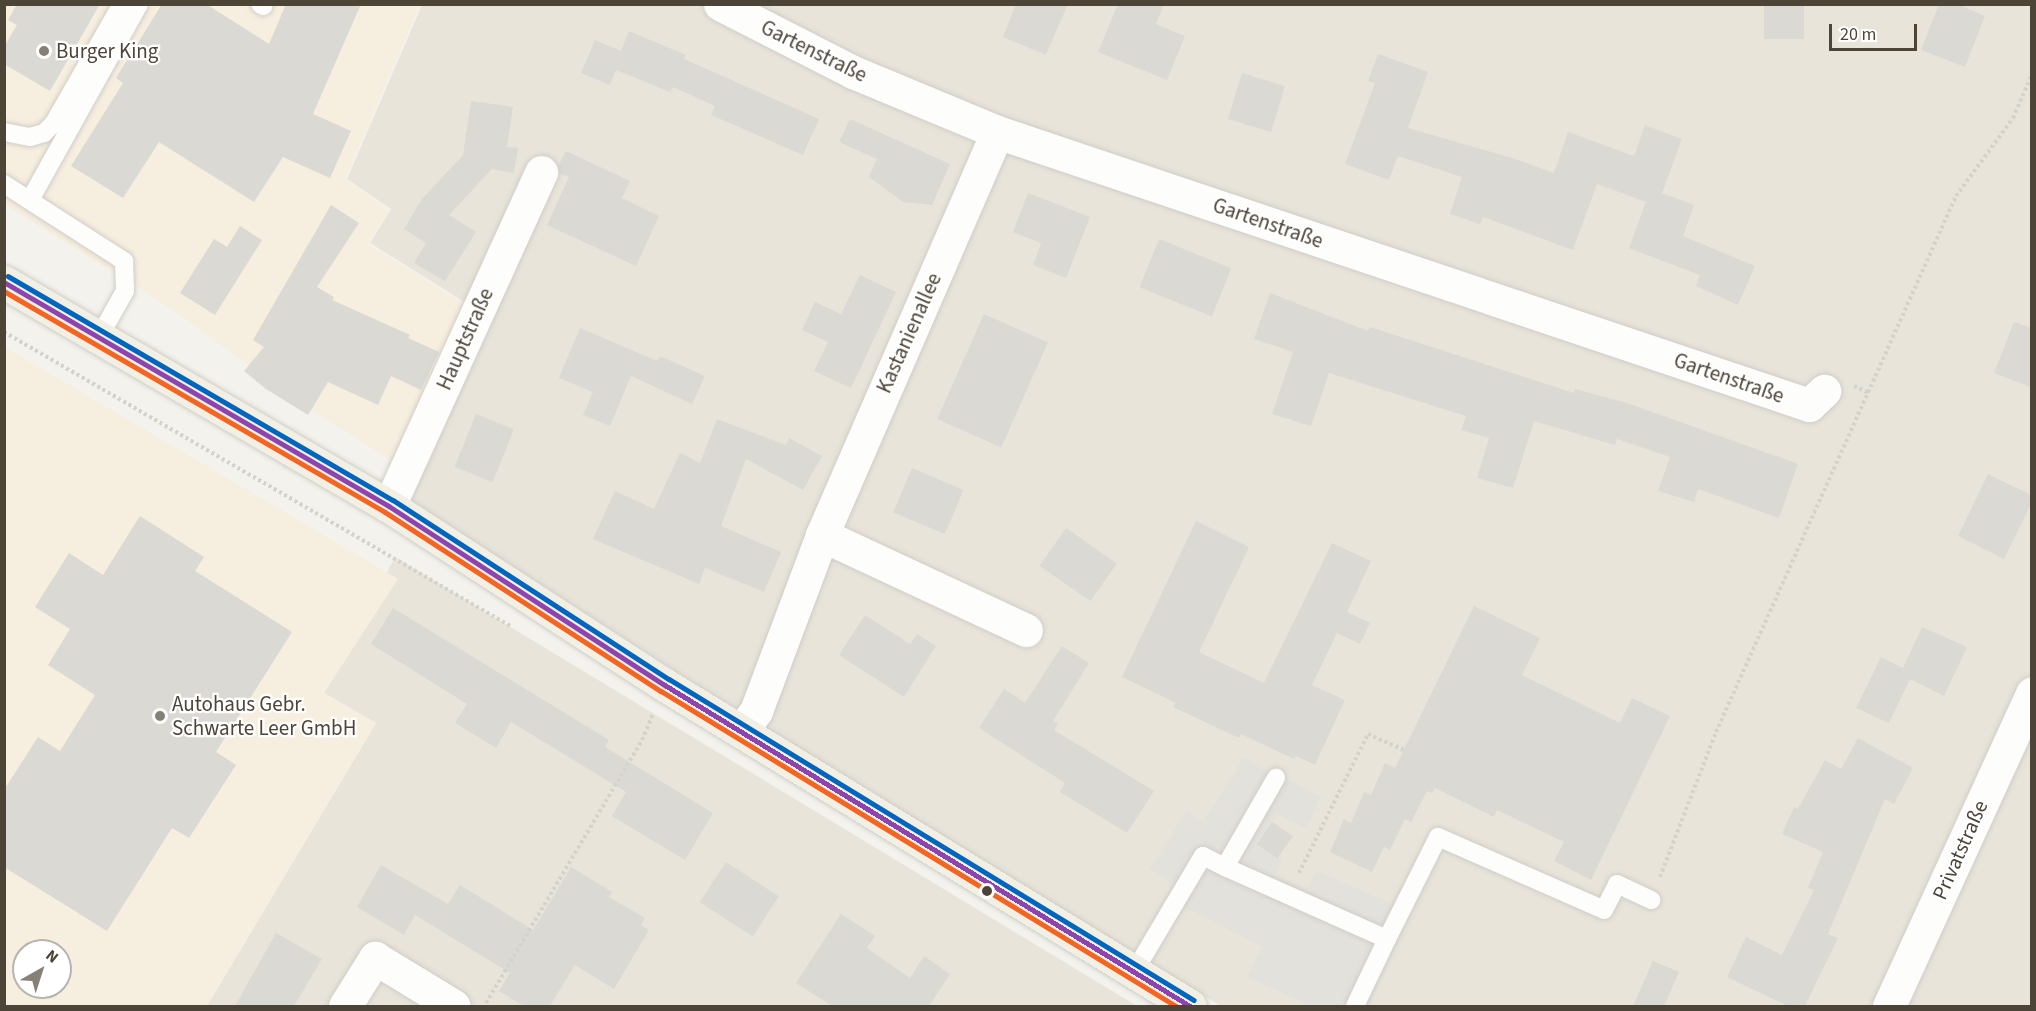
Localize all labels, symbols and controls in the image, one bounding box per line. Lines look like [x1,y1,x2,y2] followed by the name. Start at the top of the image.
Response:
[1832,12,1920,50] scale bar
[757,14,871,88] street label: Gartenstraße
[1840,22,1876,47] text: 20 m
[56,38,158,64] place label: Burger King
[37,44,51,58] marker: Burger King
[1210,192,1326,254] street label: Gartenstraße
[871,269,947,397] street label: Kastanienallee
[431,284,499,394] street label: Hauptstraße
[1671,347,1787,409] street label: Gartenstraße
[172,691,356,741] place label: Autohaus Gebr. Schwarte Leer GmbH
[153,709,167,723] marker: Autohaus Gebr. Schwarte Leer GmbH
[1927,796,1993,904] street label: Privatstraße
[981,885,993,897] unlabelled marker
[12,939,72,999] north arrow
[41,945,63,968] text: N

